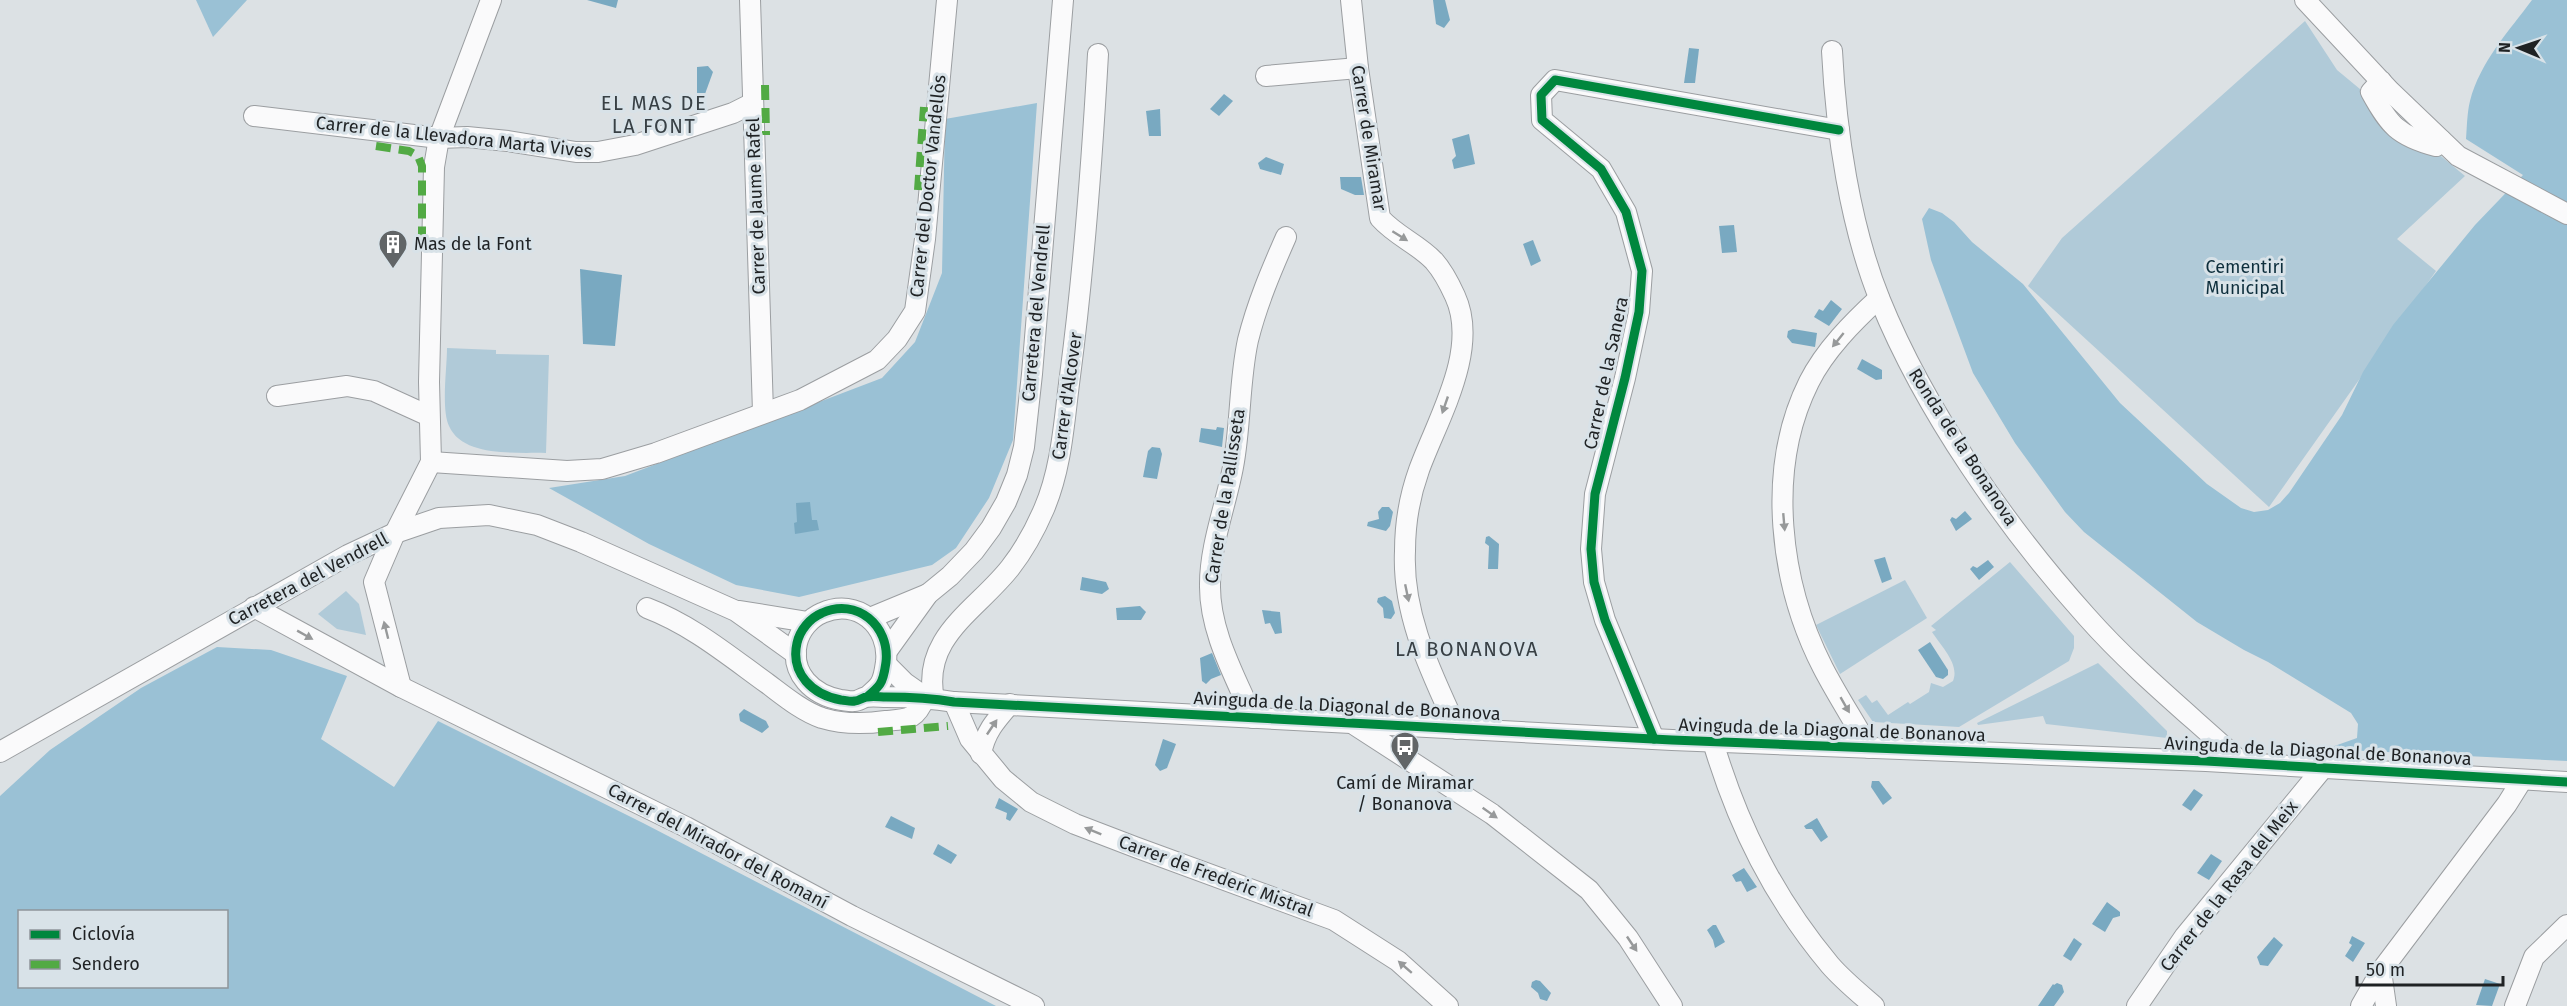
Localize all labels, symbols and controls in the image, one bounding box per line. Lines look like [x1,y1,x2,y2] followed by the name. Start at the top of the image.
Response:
[2489,18,2549,78] north arrow
[2495,42,2514,53] text: N
[1347,64,1391,213] street label: Carrer de Miramar
[905,73,951,299] street label: Carrer del Doctor Vandellòs
[601,91,707,138] district label: EL MAS DE LA FONT
[315,112,593,162] street label: Carrer de la Llevadora Marta Vives
[742,117,770,295] street label: Carrer de Jaume Rafel
[1017,223,1055,403] street label: Carretera del Vendrell
[377,228,409,270] building icon: Mas de la Font
[1392,231,1409,242] one-way arrow
[414,233,532,255] place label: Mas de la Font
[2205,256,2285,299] park label: Cementiri Municipal
[1579,295,1633,451] street label: Carrer de la Sanera
[1047,331,1087,461] street label: Carrer d'Alcover
[1832,332,1845,348] one-way arrow
[1904,364,2022,530] street label: Ronda de la Bonanova
[1440,396,1450,414] one-way arrow
[1200,407,1250,585] street label: Carrer de la Pallisseta
[1779,513,1789,532] one-way arrow
[224,528,392,630] street label: Carretera del Vendrell
[1403,584,1412,603] one-way arrow
[381,621,391,640] one-way arrow
[297,630,314,640] one-way arrow
[1395,637,1539,661] district label: LA BONANOVA
[1193,687,1501,725] street label: Avinguda de la Diagonal de Bonanova
[1839,697,1850,713] one-way arrow
[1678,714,1986,746] street label: Avinguda de la Diagonal de Bonanova
[986,718,997,735] one-way arrow
[1389,730,1421,772] bus stop icon: Camí de Miramar / Bonanova
[2164,732,2472,770] street label: Avinguda de la Diagonal de Bonanova
[1336,772,1474,815] place label: Camí de Miramar / Bonanova
[604,779,832,913] street label: Carrer del Mirador del Romaní
[2155,796,2303,976] street label: Carrer de la Rasa del Meix
[1481,807,1497,819] one-way arrow
[1084,826,1102,835] one-way arrow
[1116,831,1316,921] street label: Carrer de Frederic Mistral
[18,910,228,988] legend
[72,923,135,945] text: Ciclovía
[1627,936,1638,953] one-way arrow
[2357,949,2502,987] scale bar
[72,953,140,975] text: Sendero
[2366,959,2405,981] text: 50 m
[1398,961,1413,974] one-way arrow

